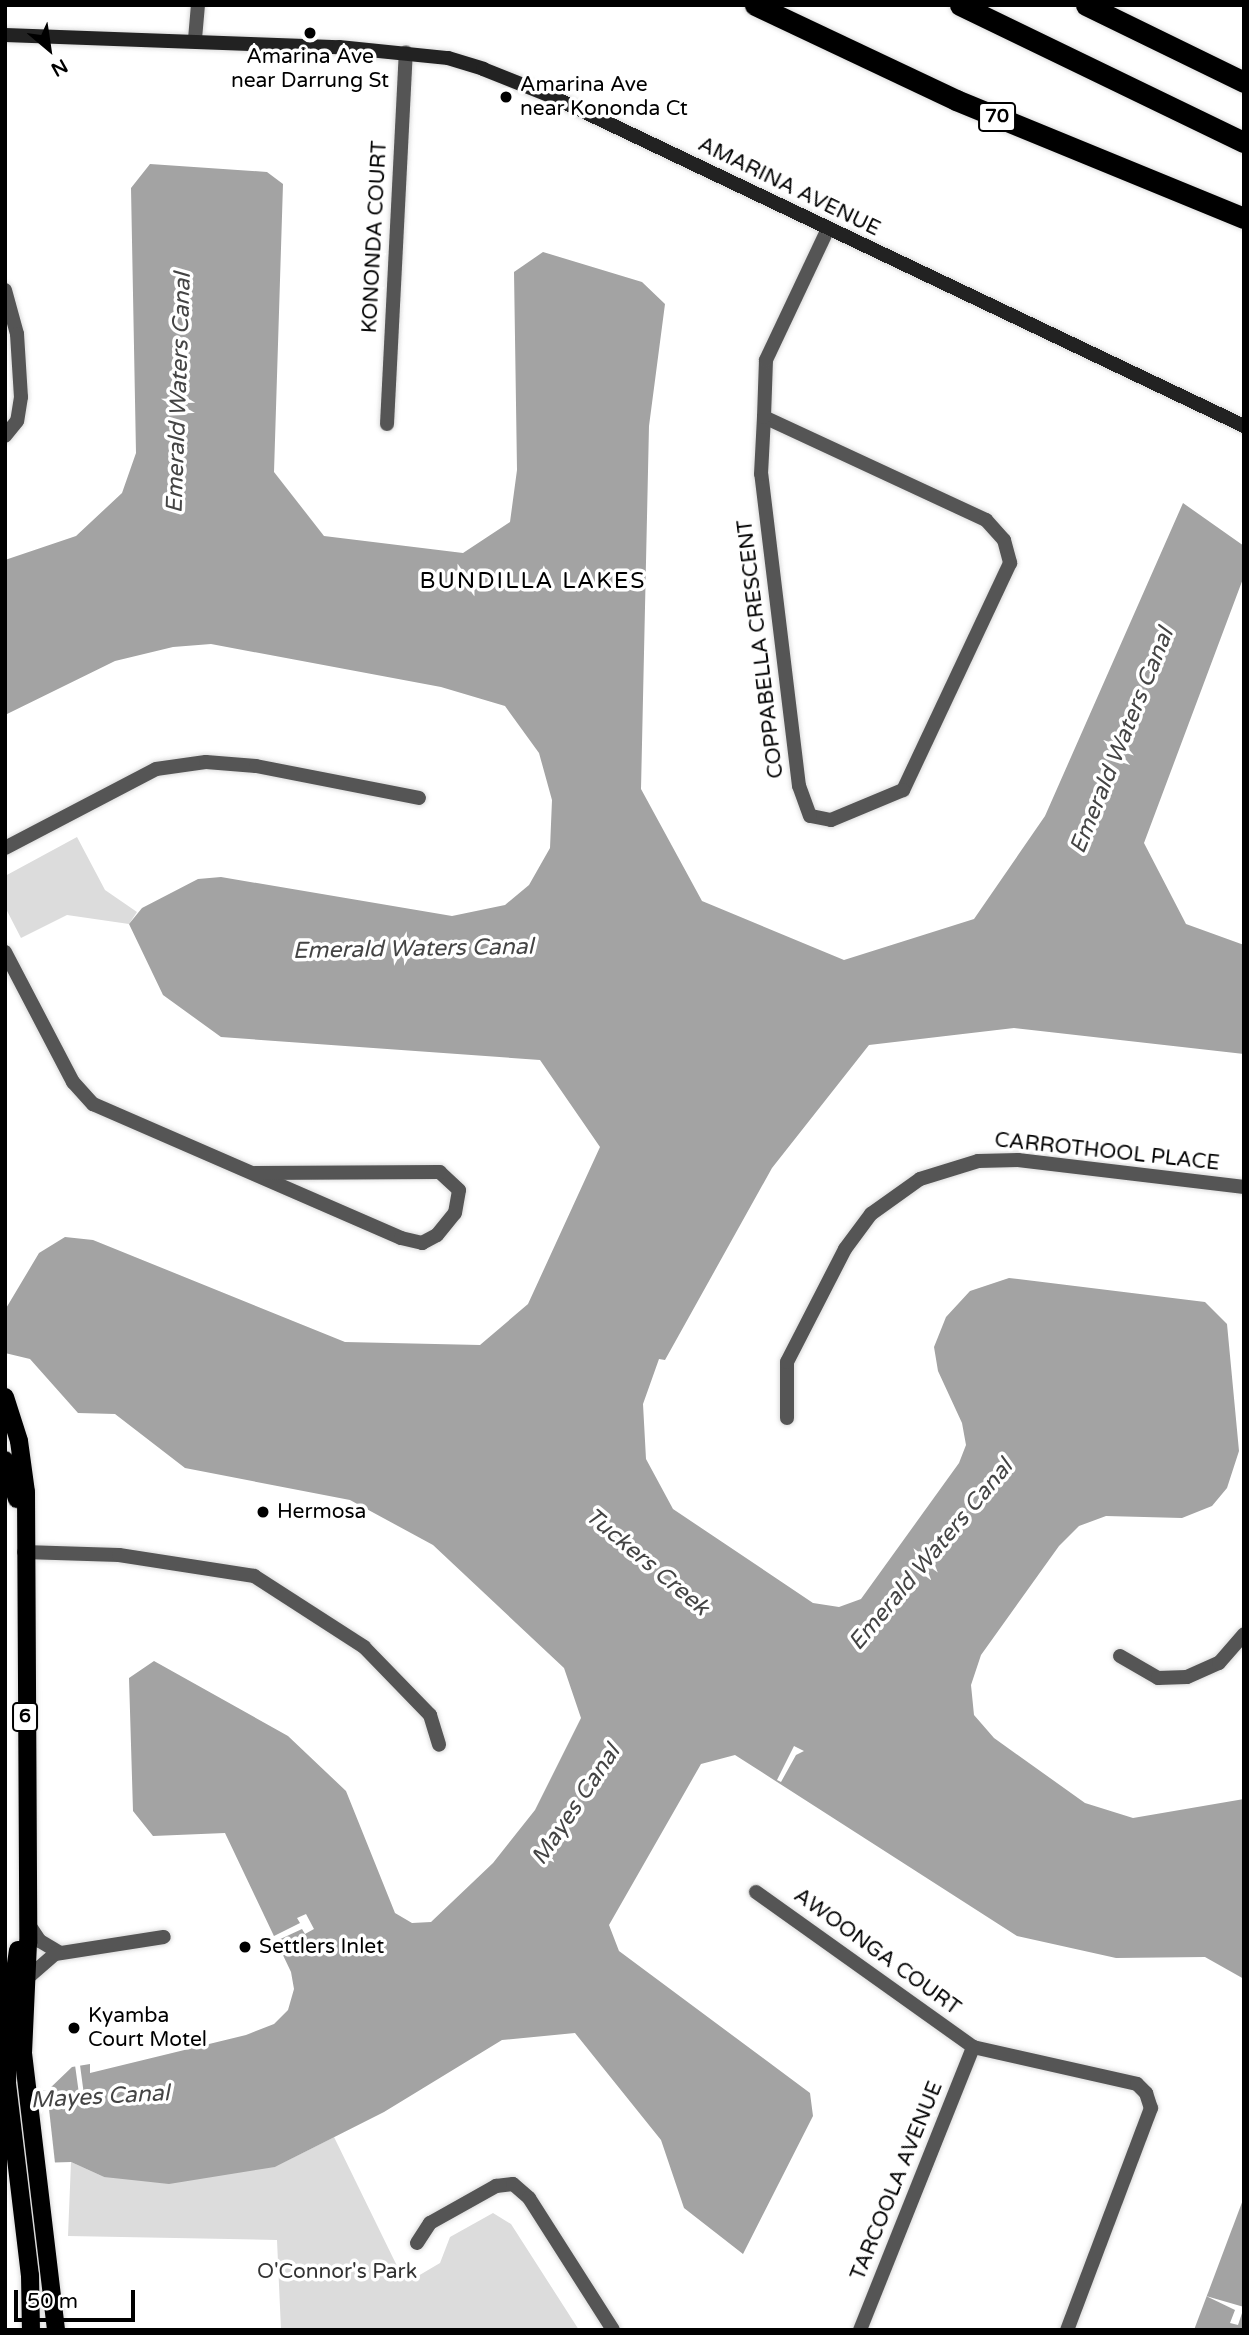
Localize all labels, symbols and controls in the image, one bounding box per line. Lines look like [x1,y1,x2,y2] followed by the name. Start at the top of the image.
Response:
[14,14,84,84] north arrow
[302,25,318,41] marker: Amarina Ave near Darrung St
[231,44,389,94] place label: Amarina Ave near Darrung St
[47,54,71,81] text: N
[520,72,688,122] place label: Amarina Ave near Kononda Ct
[498,89,514,105] marker: Amarina Ave near Kononda Ct
[978,102,1016,132] road number: 70
[694,132,884,242] street label: AMARINA AVENUE
[357,140,393,334] street label: KONONDA COURT
[161,272,197,514] water label: Emerald Waters Canal
[733,518,789,780] street label: COPPABELLA CRESCENT
[421,567,645,595] district label: BUNDILLA LAKES
[1064,624,1180,858] water label: Emerald Waters Canal
[292,933,534,965] water label: Emerald Waters Canal
[993,1128,1221,1176] street label: CARROTHOOL PLACE
[843,1454,1019,1656] water label: Emerald Waters Canal
[277,1499,366,1525] place label: Hermosa
[580,1502,714,1622] water label: Tuckers Creek
[255,1504,271,1520] marker: Hermosa
[11,1702,39,1732] road number: 6
[526,1740,626,1870] water label: Mayes Canal
[789,1883,965,2021] street label: AWOONGA COURT
[259,1934,384,1960] place label: Settlers Inlet
[237,1939,253,1955] marker: Settlers Inlet
[88,2003,207,2053] place label: Kyamba Court Motel
[66,2020,82,2036] marker: Kyamba Court Motel
[846,2078,948,2284] street label: TARCOOLA AVENUE
[30,2080,170,2114] water label: Mayes Canal
[257,2259,417,2285] park label: O'Connor's Park
[18,2276,138,2320] scale bar
[27,2289,78,2314] text: 50 m

